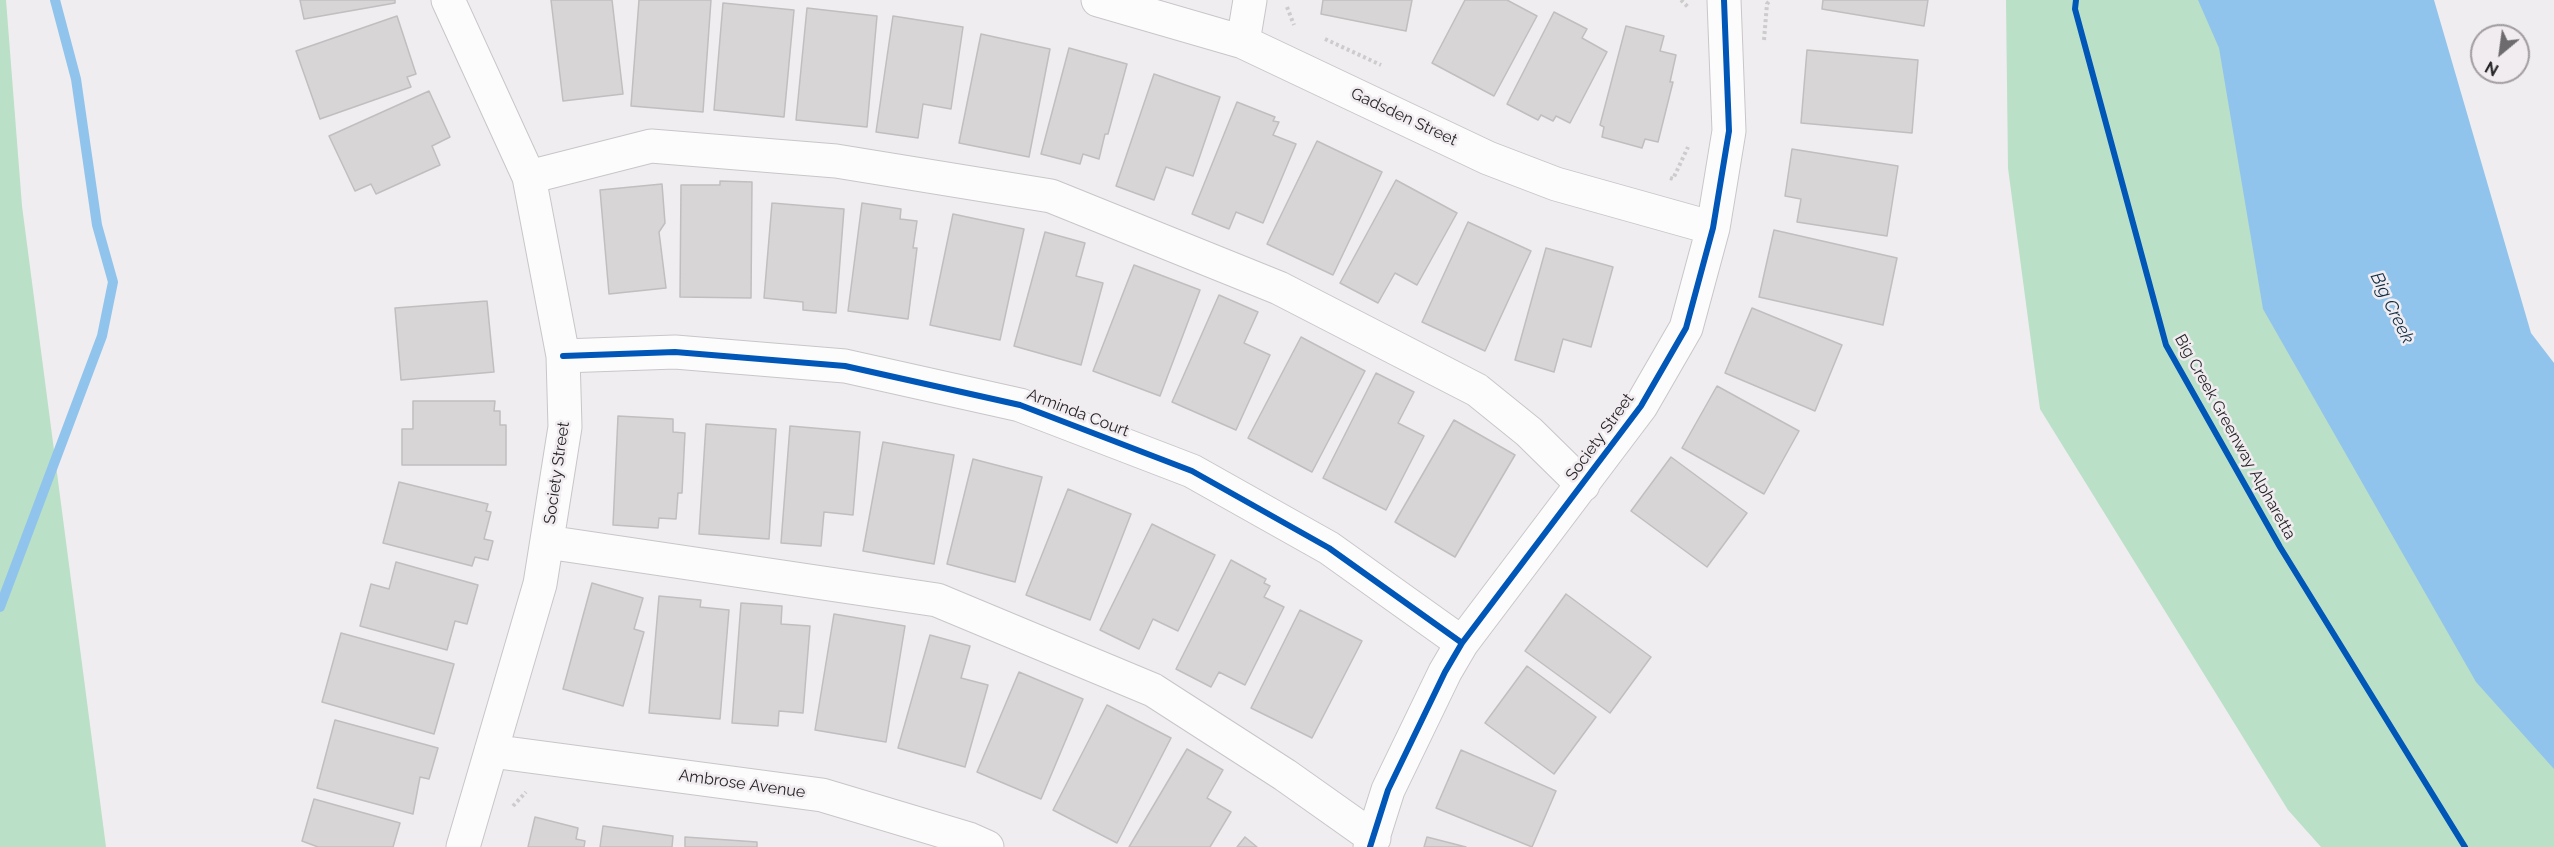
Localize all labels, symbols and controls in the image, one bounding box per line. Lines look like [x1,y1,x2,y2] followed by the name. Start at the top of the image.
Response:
[2470,24,2530,84] north arrow
[2482,57,2502,80] text: N
[1348,84,1460,150] street label: Gadsden Street
[2365,269,2419,347] water label: Big Creek
[2170,331,2300,543] street label: Big Creek Greenway Alpharetta
[1024,385,1132,441] street label: Arminda Court
[1562,390,1638,484] street label: Society Street
[540,421,574,525] street label: Society Street
[677,766,807,802] street label: Ambrose Avenue

